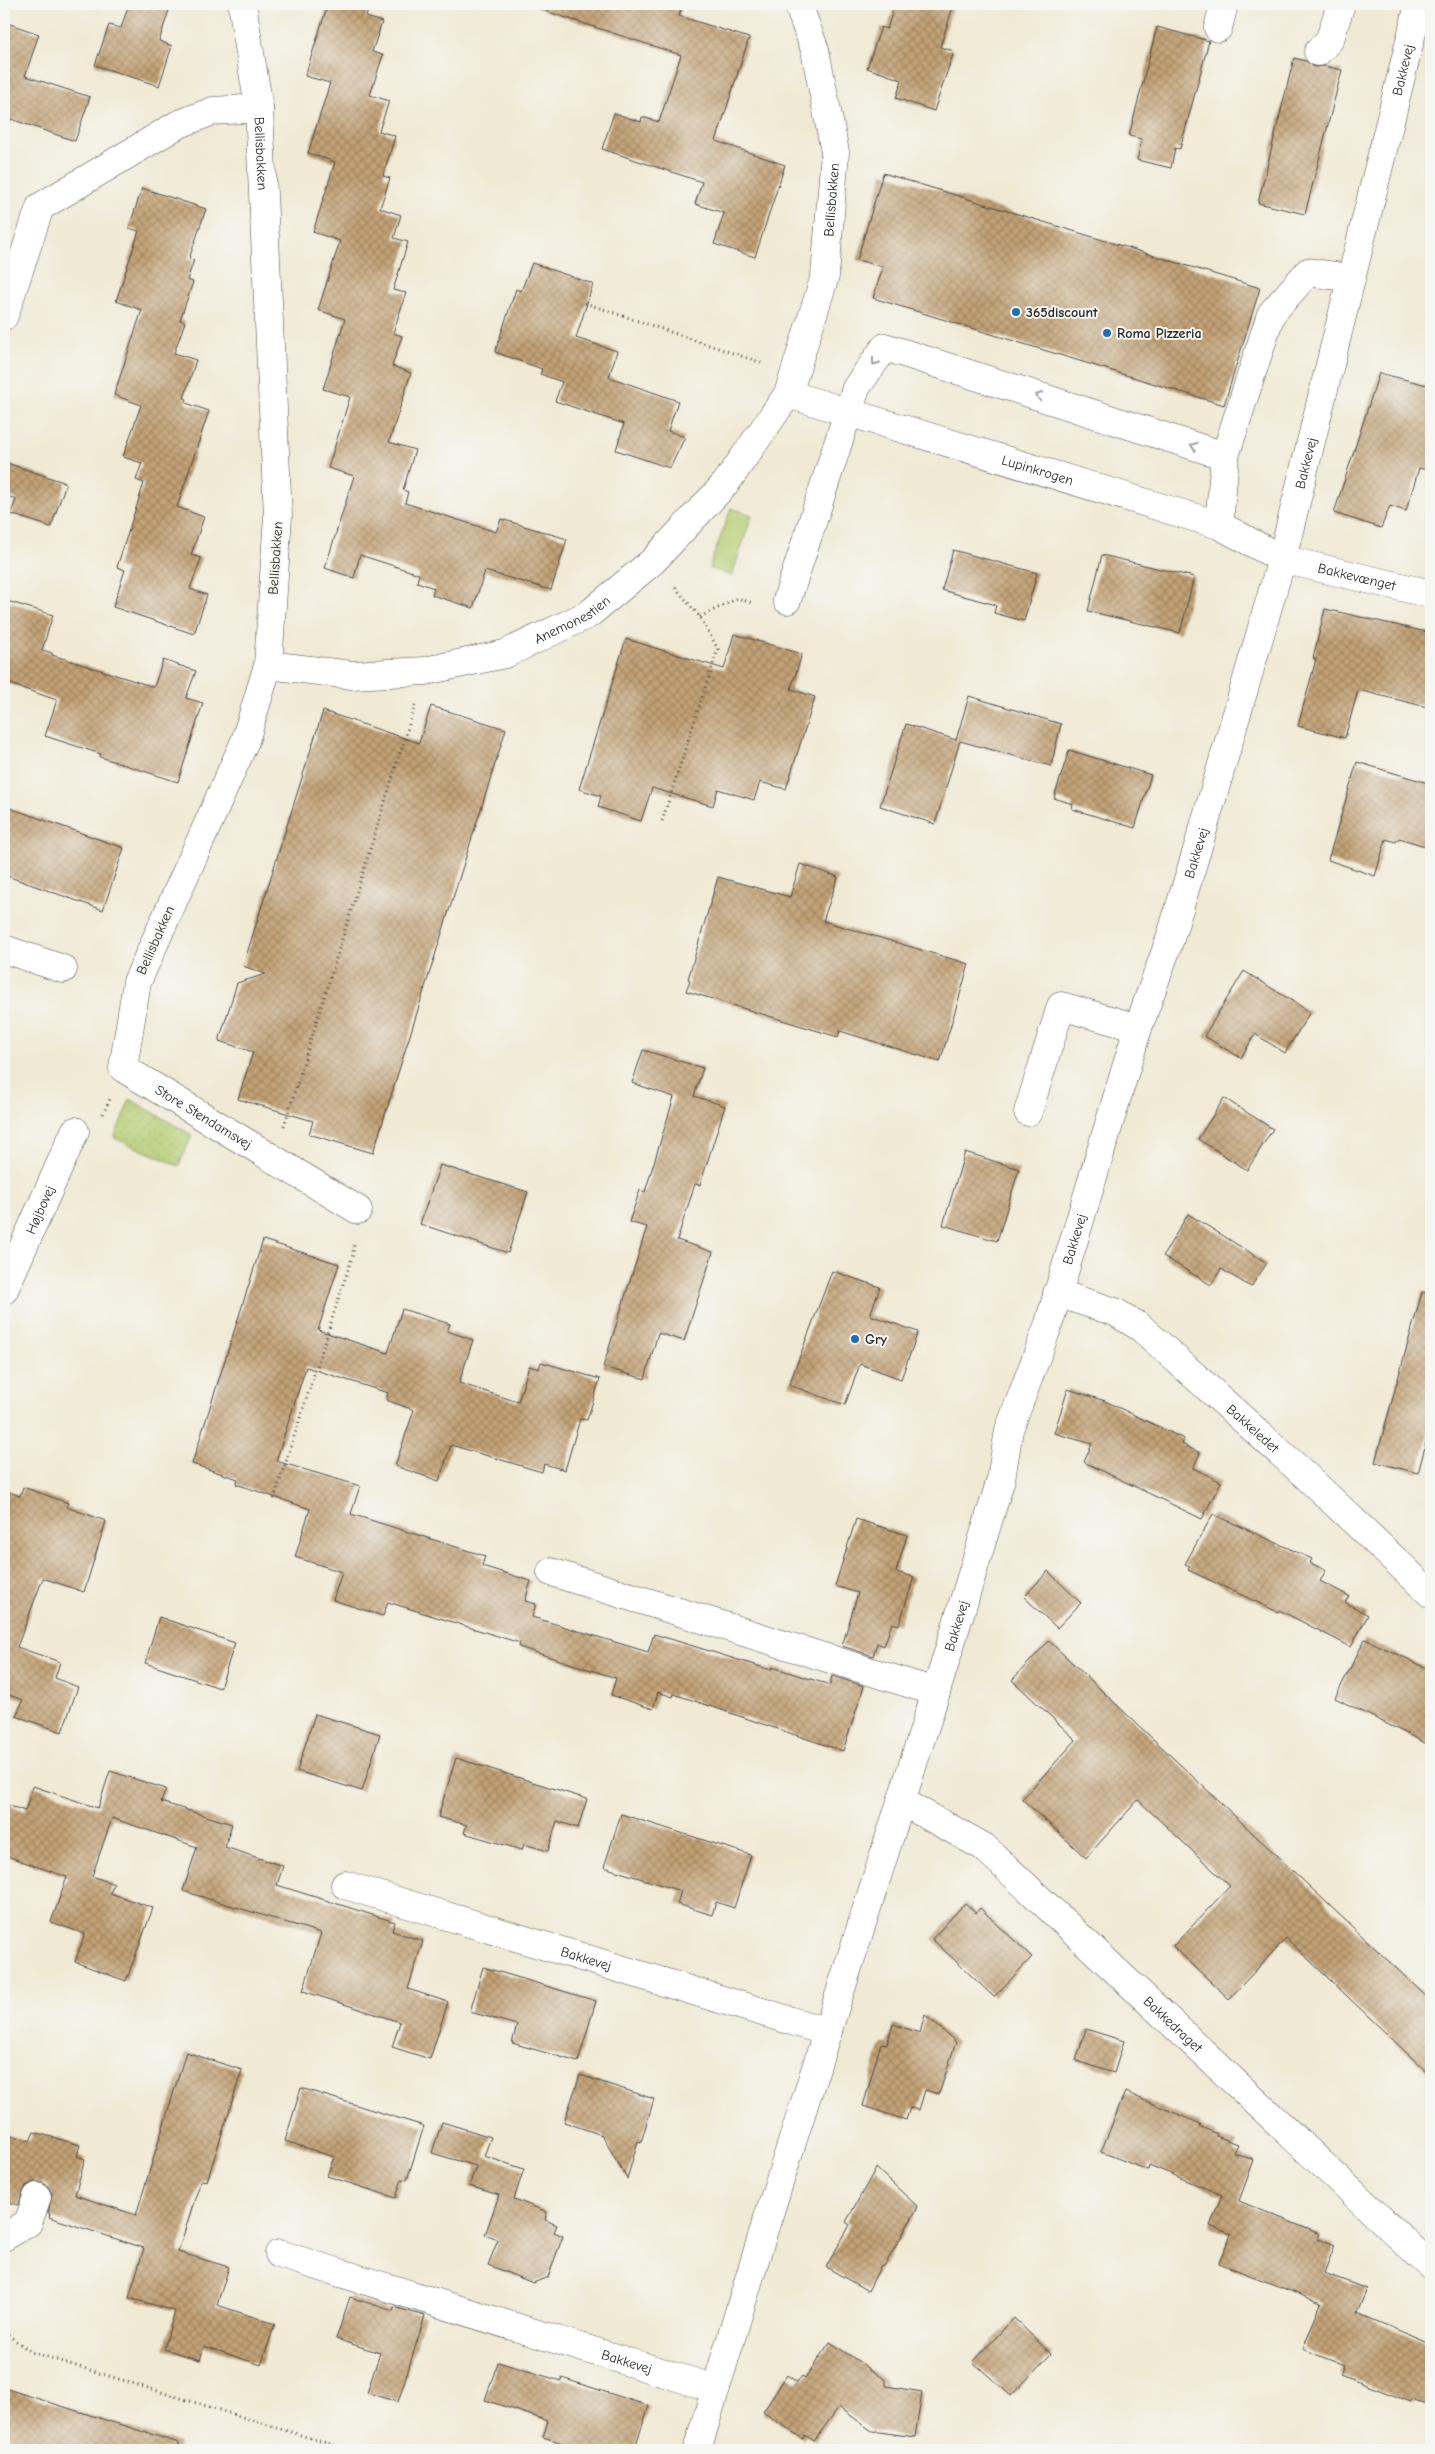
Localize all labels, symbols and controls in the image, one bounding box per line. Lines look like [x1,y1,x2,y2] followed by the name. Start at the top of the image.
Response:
[1389,43,1418,97] street label: Bakkevej
[250,116,271,191] street label: Bellisbakken
[820,162,843,237] street label: Bellisbakken
[1026,304,1098,321] place label: 365discount
[1010,306,1022,318] marker: 365discount
[1117,325,1202,342] place label: Roma Pizzeria
[1101,327,1113,339] marker: Roma Pizzeria
[872,356,880,365] one-way arrow
[1035,392,1044,402] one-way arrow
[1292,436,1321,491] street label: Bakkevej
[1190,442,1198,452] one-way arrow
[1000,451,1075,489] street label: Lupinkrogen
[264,521,287,595] street label: Bellisbakken
[1316,560,1398,595] street label: Bakkevænget
[532,592,614,648] street label: Anemonestien
[1181,826,1212,880] street label: Bakkevej
[133,903,178,977] street label: Bellisbakken
[152,1081,255,1153] street label: Store Stendamsvej
[22,1183,59,1237] street label: Højbovej
[1059,1212,1090,1267] street label: Bakkevej
[865,1331,888,1348] place label: Gry
[849,1333,861,1345] marker: Gry
[1223,1401,1283,1457] street label: Bakkeledet
[941,1599,972,1653] street label: Bakkevej
[559,1943,613,1975] street label: Bakkevej
[1140,1993,1206,2057] street label: Bakkedraget
[599,2346,654,2378] street label: Bakkevej

